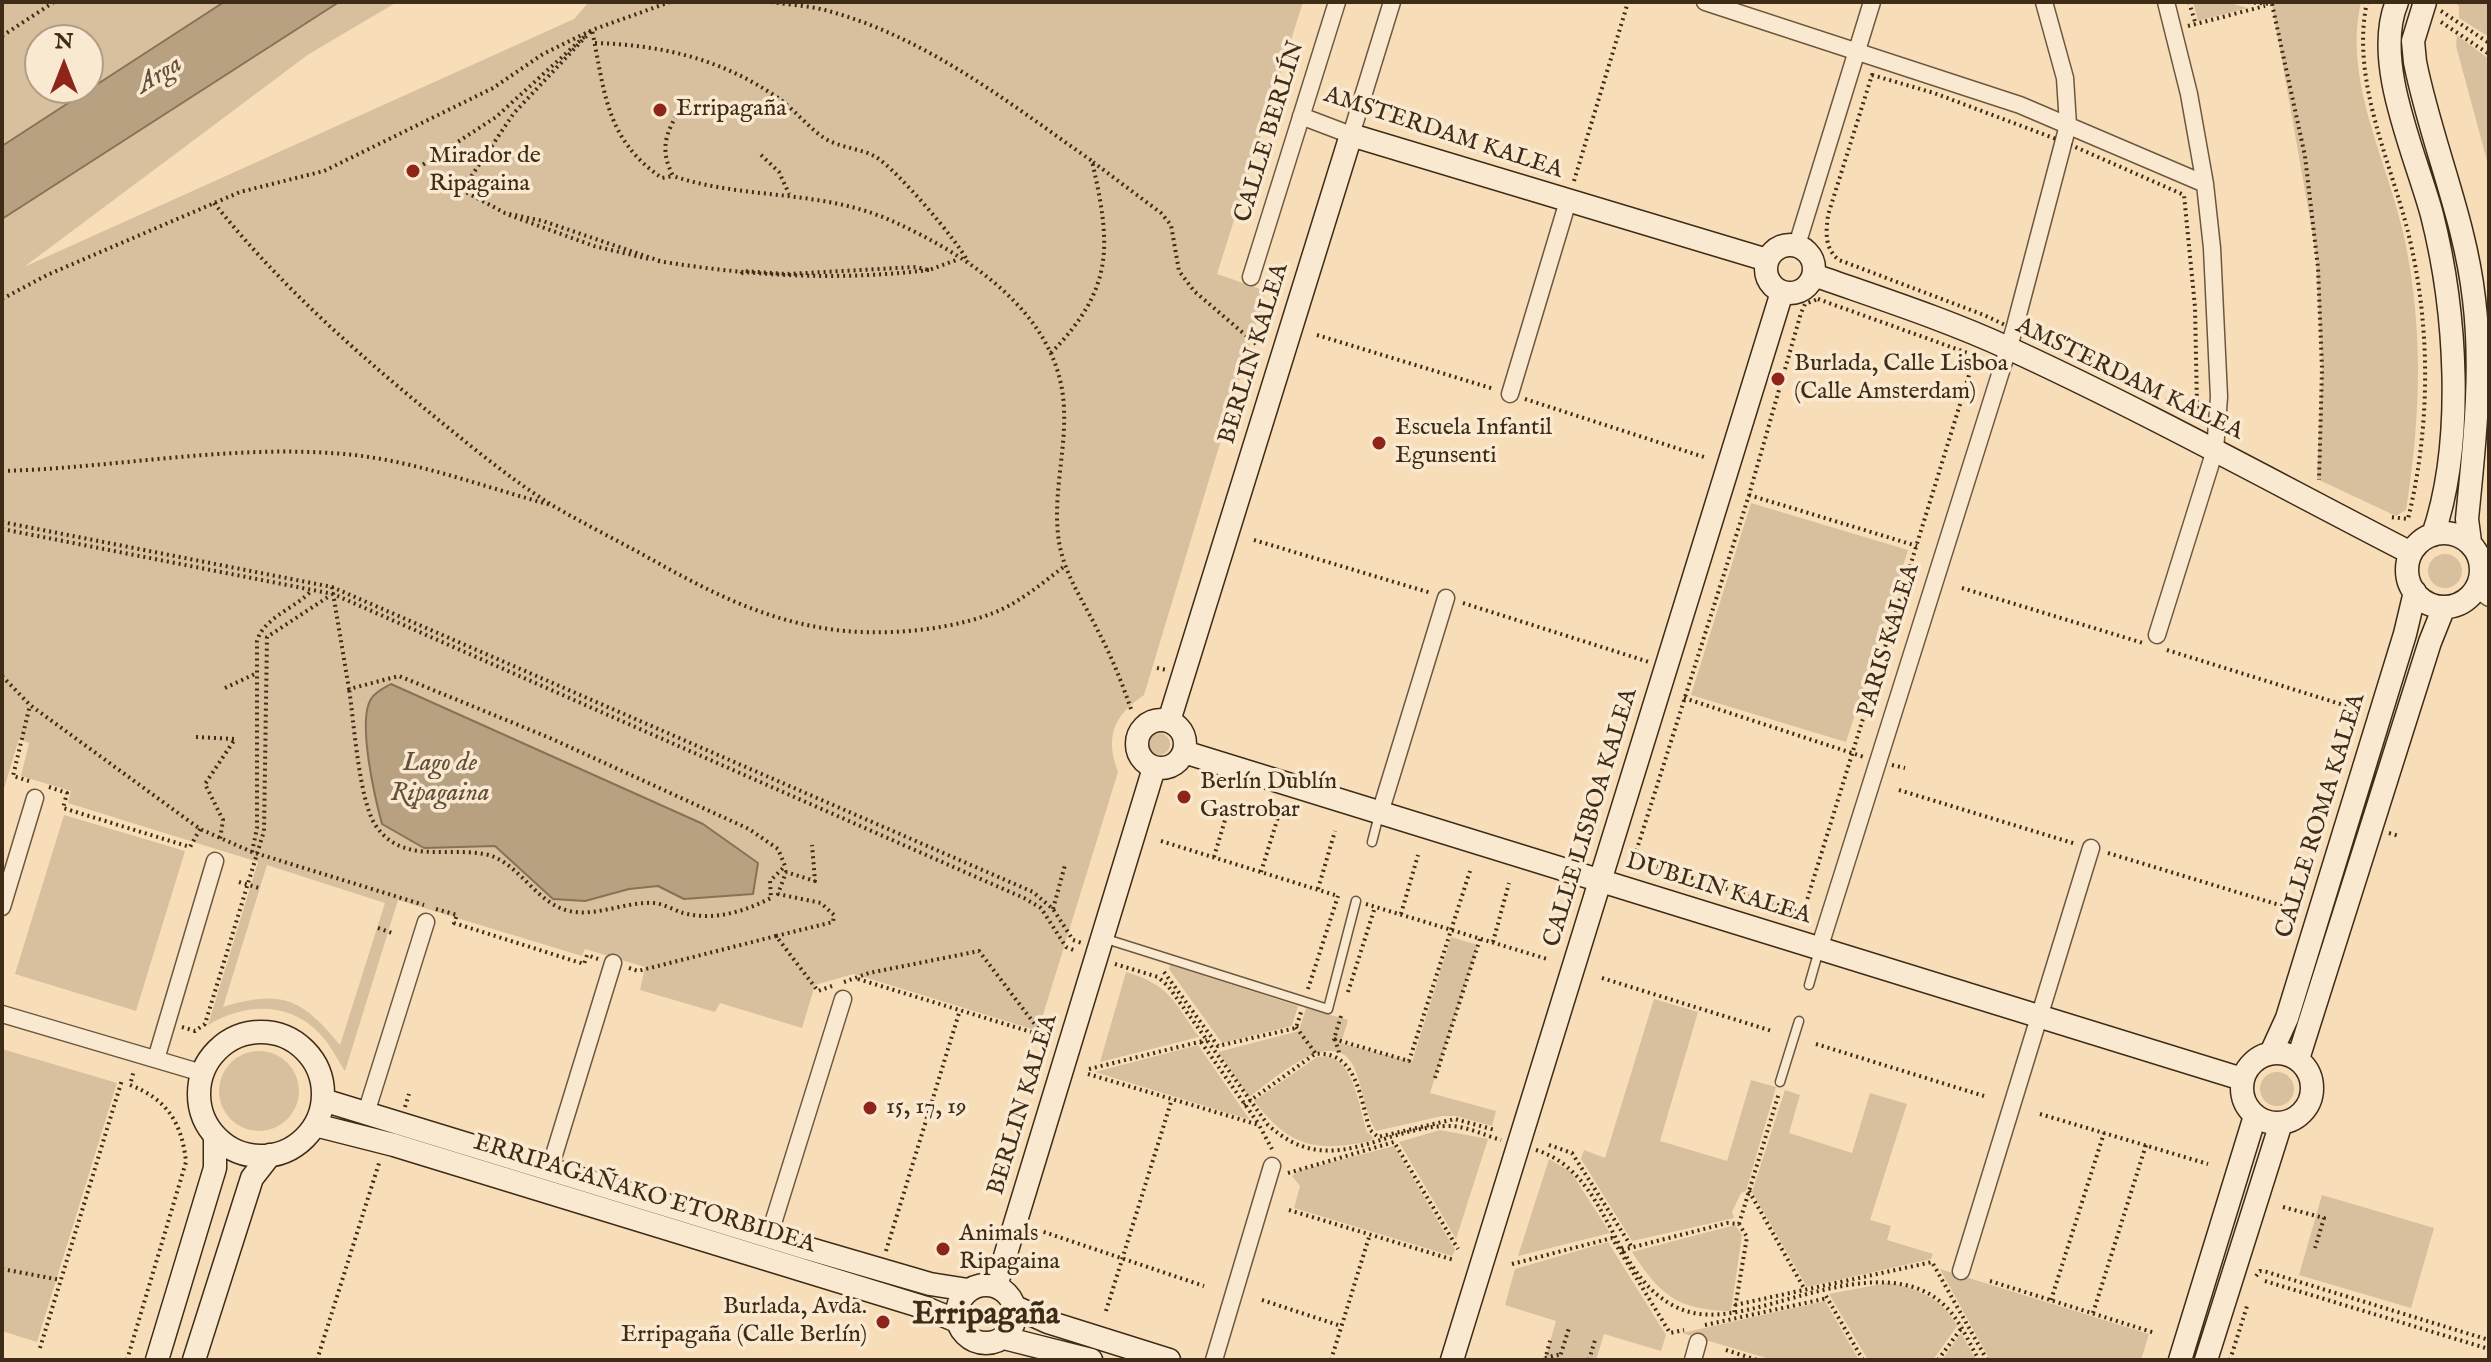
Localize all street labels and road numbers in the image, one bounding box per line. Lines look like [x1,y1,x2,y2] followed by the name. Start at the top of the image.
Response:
[1230,38,1312,226] street label: CALLE BERLÍN
[1320,82,1566,186] street label: AMSTERDAM KALEA
[1214,260,1296,448] street label: BERLIN KALEA
[2011,312,2247,448] street label: AMSTERDAM KALEA
[1853,561,1927,721] street label: PARIS KALEA
[1539,685,1645,951] street label: CALLE LISBOA KALEA
[2271,690,2373,942] street label: CALLE ROMA KALEA
[1622,848,1814,932] street label: DUBLIN KALEA
[983,1011,1065,1199] street label: BERLIN KALEA
[470,1129,818,1261] street label: ERRIPAGAÑAKO ETORBIDEA

